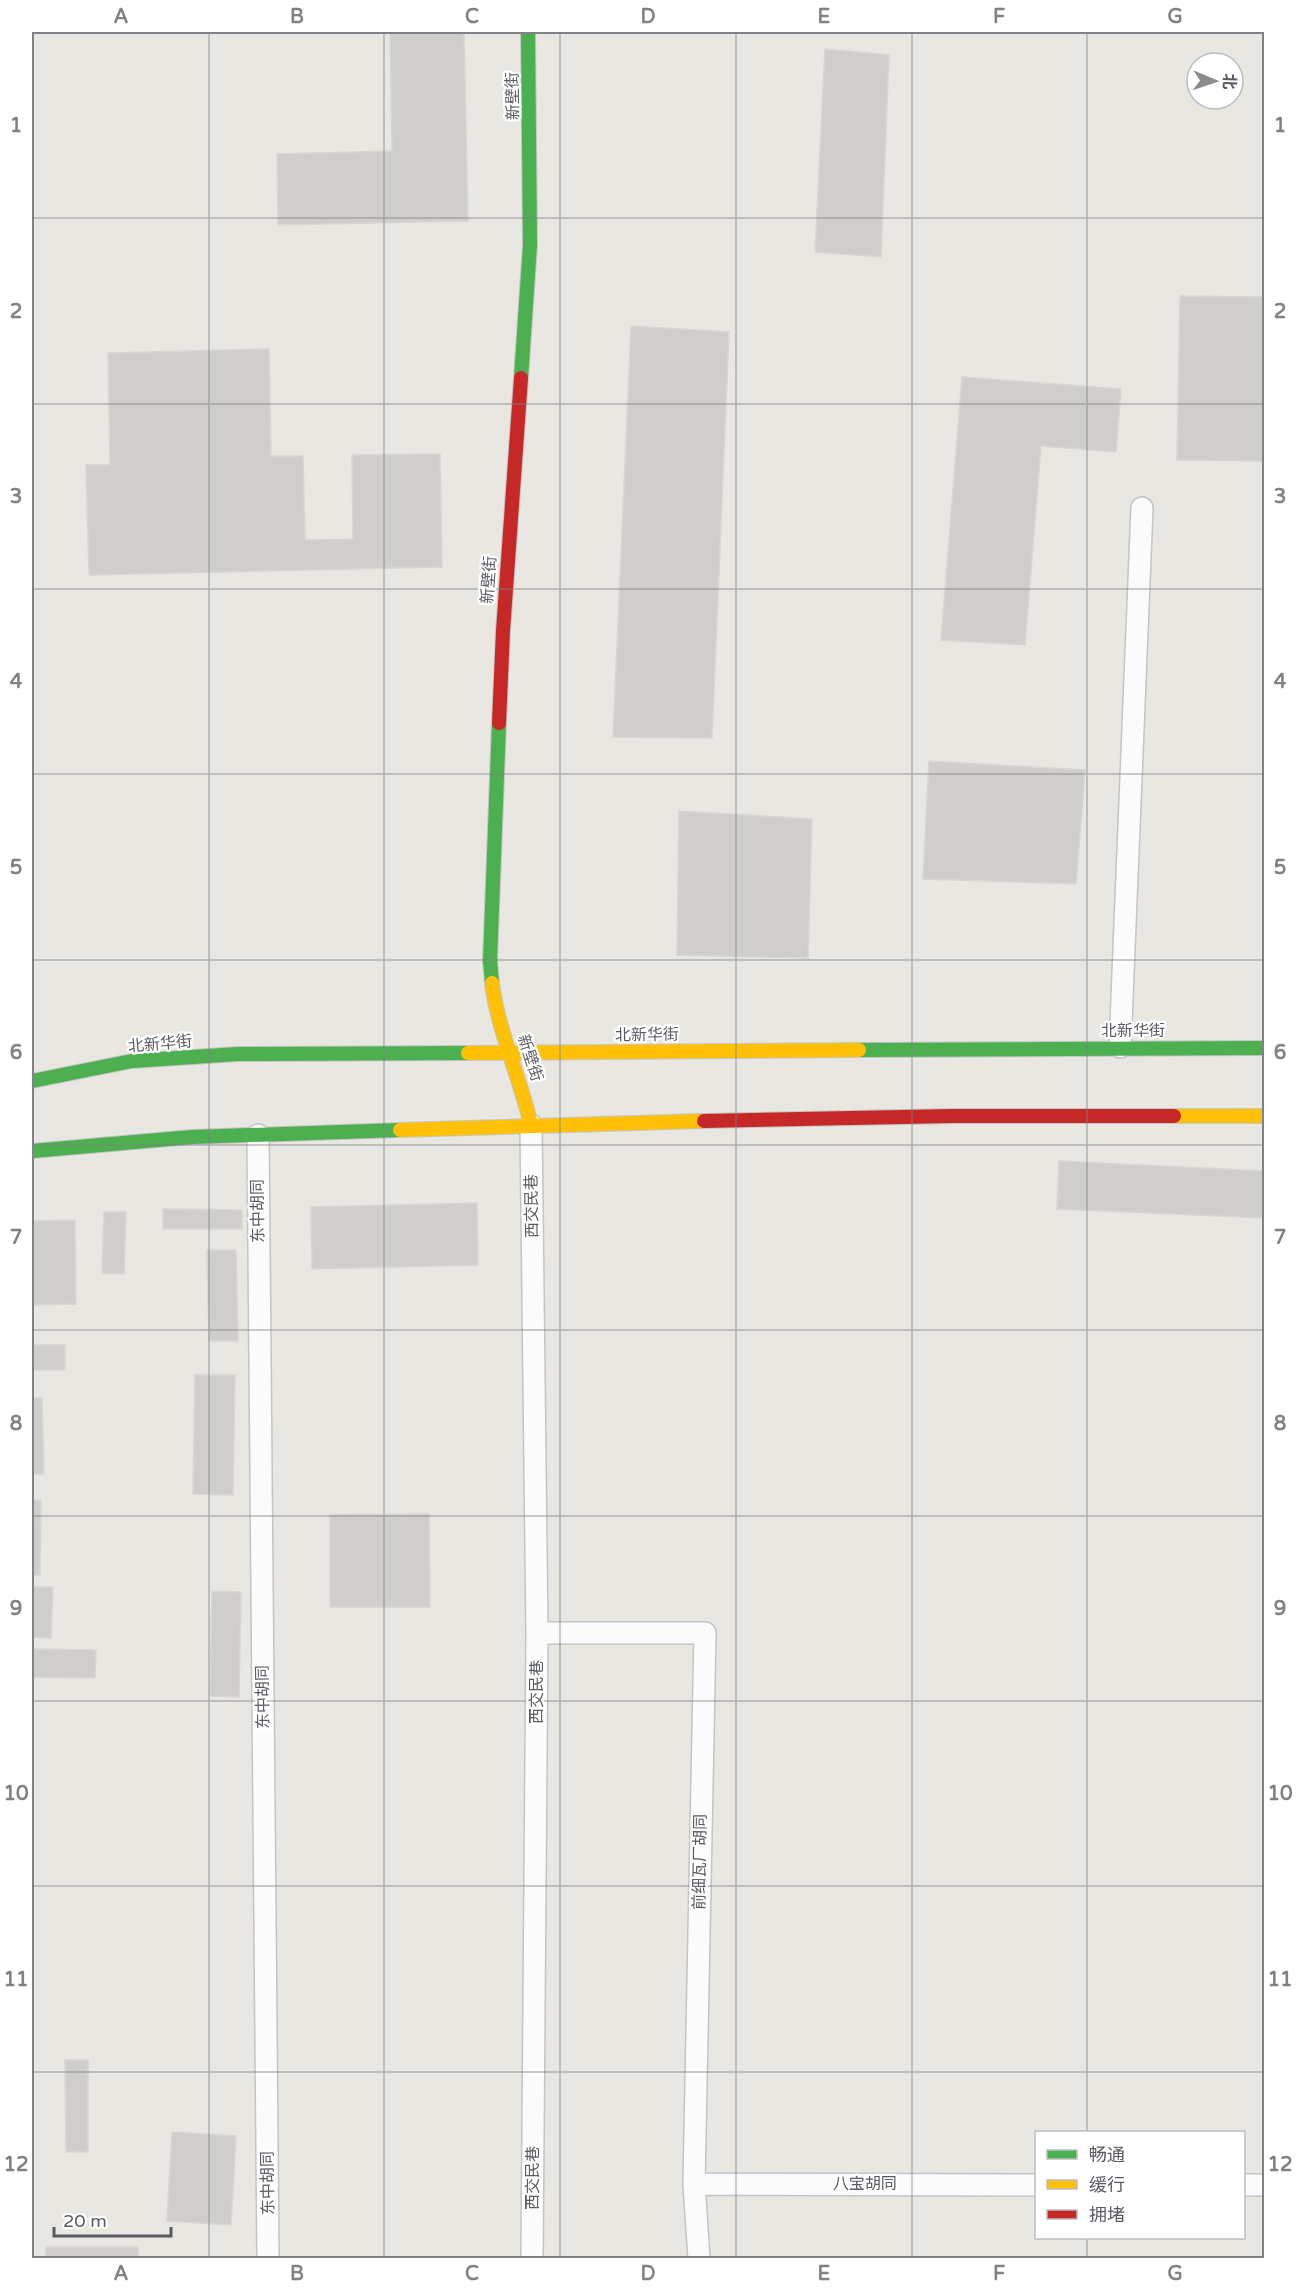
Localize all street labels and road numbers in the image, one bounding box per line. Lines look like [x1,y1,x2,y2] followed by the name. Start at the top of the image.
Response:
[503,72,523,120] street label: 新壁街
[477,555,501,605] street label: 新壁街
[1101,1021,1165,1041] street label: 北新华街
[615,1024,679,1046] street label: 北新华街
[127,1031,193,1057] street label: 北新华街
[513,1032,547,1084] street label: 新壁街
[521,1174,543,1238] street label: 西交民巷
[247,1179,269,1243] street label: 东中胡同
[527,1660,547,1724] street label: 西交民巷
[252,1665,274,1729] street label: 东中胡同
[689,1814,711,1910] street label: 前细瓦厂胡同
[523,2146,543,2210] street label: 西交民巷
[257,2151,279,2215] street label: 东中胡同
[833,2174,897,2194] street label: 八宝胡同

